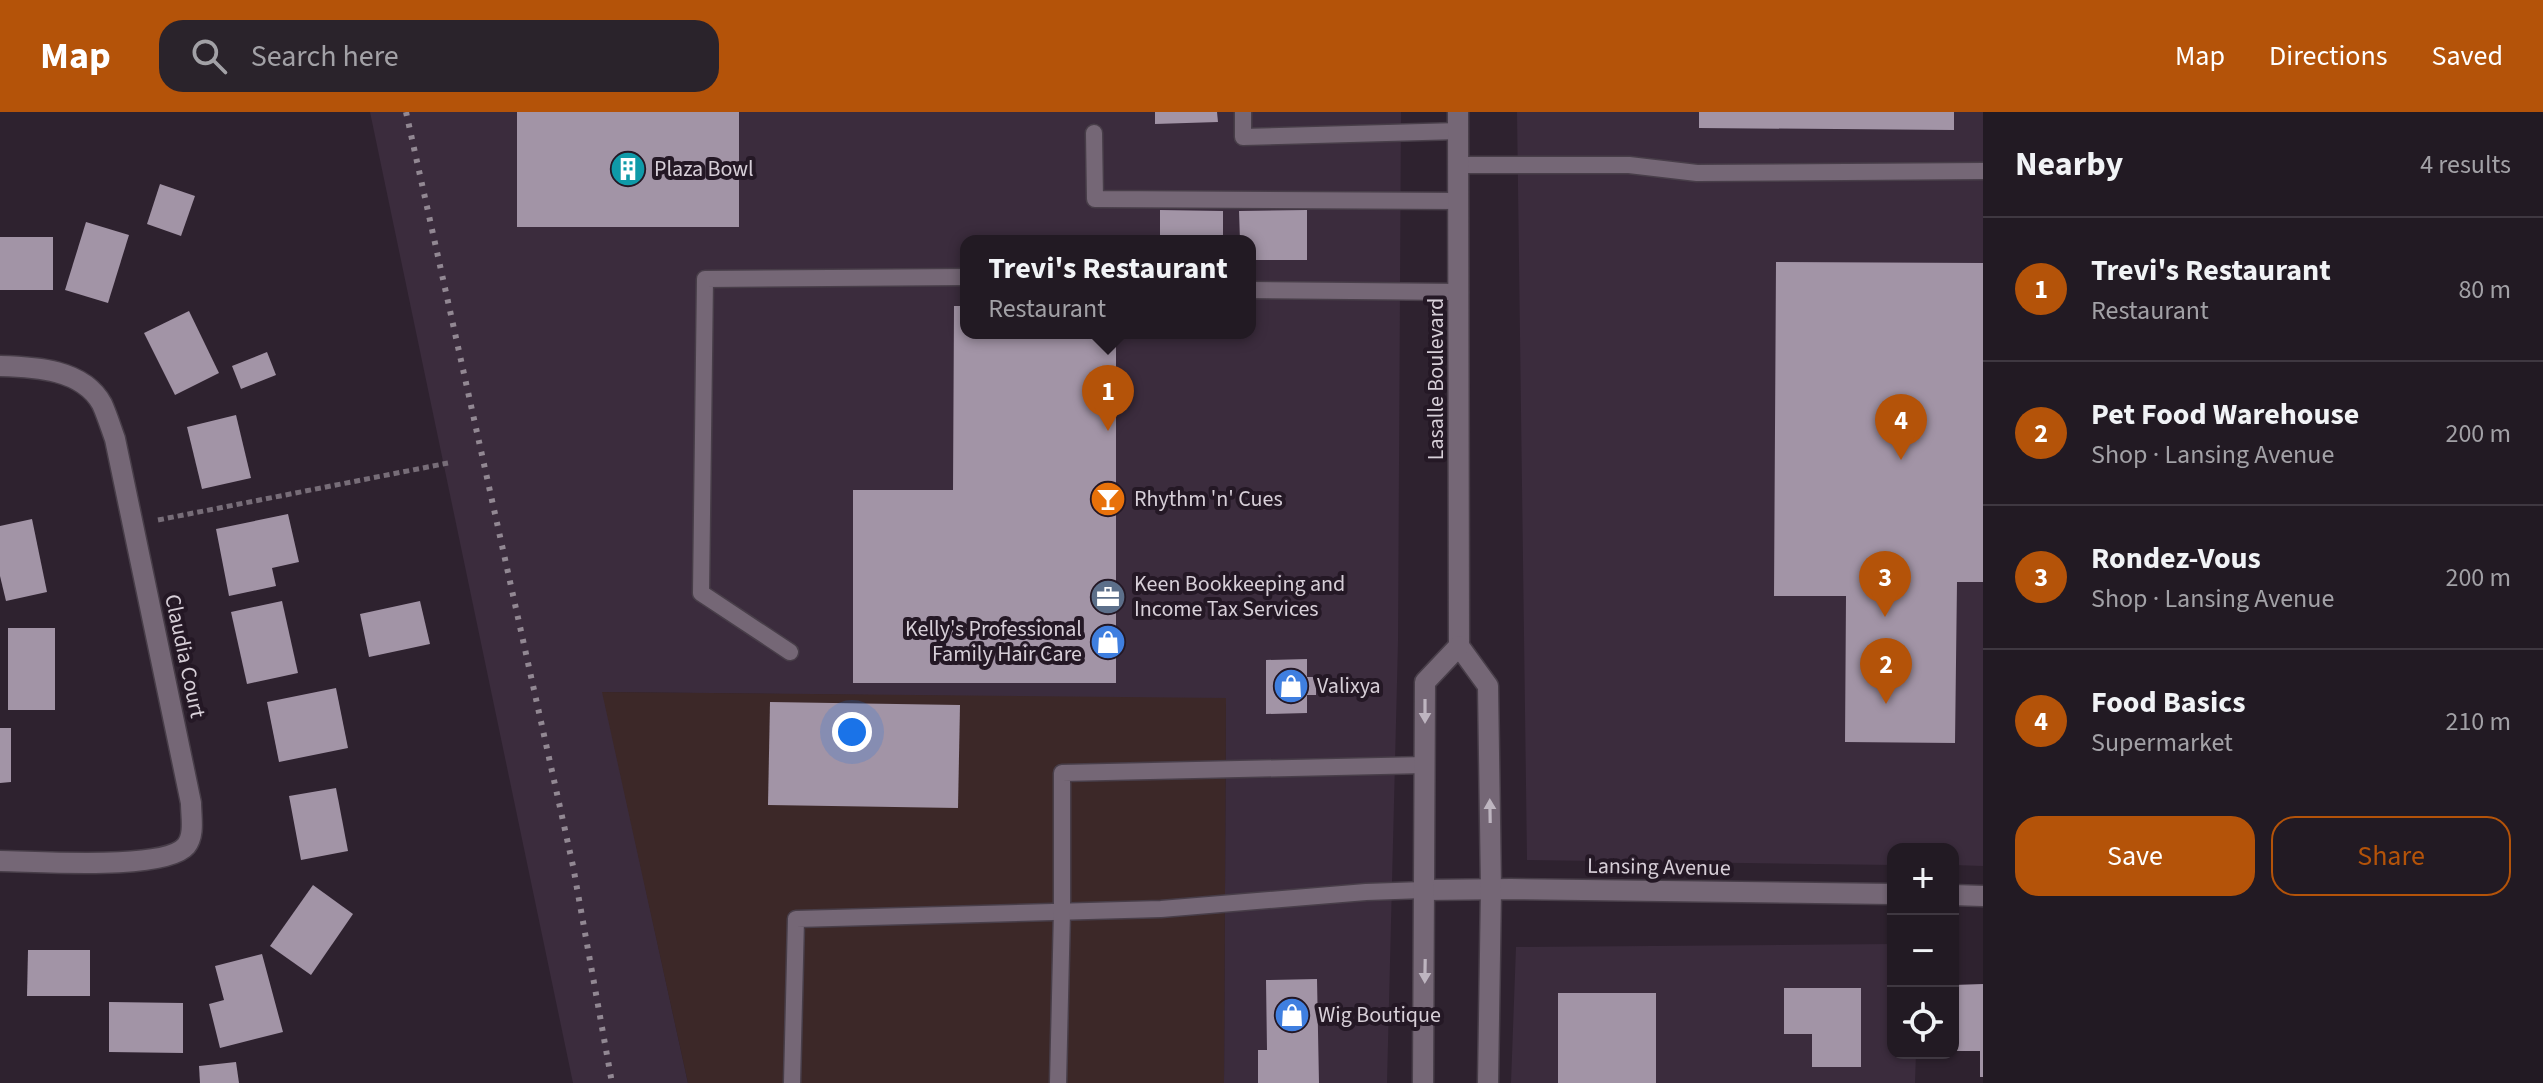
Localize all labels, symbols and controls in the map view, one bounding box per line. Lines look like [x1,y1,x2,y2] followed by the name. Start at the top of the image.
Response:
[159,20,719,92] search box
[40,29,111,83] text: Map
[187,34,231,78] icon: search
[251,35,399,78] text: Search here
[2175,36,2225,76] text: Map
[2269,36,2388,76] text: Directions
[2432,36,2503,76] text: Saved
[2015,140,2123,189] text: Nearby
[2420,146,2511,183] text: 4 results
[609,150,647,188] building icon: Plaza Bowl
[654,153,754,185] place label: Plaza Bowl
[960,235,1256,339] popup
[988,247,1228,290] text: Trevi's Restaurant
[2091,249,2331,292] text: Trevi's Restaurant
[2034,271,2048,308] text: 1
[2458,271,2511,308] text: 80 m
[988,290,1106,327] text: Restaurant
[2091,292,2209,329] text: Restaurant
[1420,298,1452,460] street label: Lasalle Boulevard
[1082,365,1134,431] pin: 1
[2091,393,2359,436] text: Pet Food Warehouse
[1875,394,1927,460] pin: 4
[2034,415,2048,452] text: 2
[2445,415,2511,452] text: 200 m
[2091,436,2334,473] text: Shop · Lansing Avenue
[1089,480,1127,518] bar icon: Rhythm 'n' Cues
[1134,483,1283,515] place label: Rhythm 'n' Cues
[2091,537,2261,580] text: Rondez-Vous
[1859,551,1911,617] pin: 3
[2034,559,2048,596] text: 3
[2445,559,2511,596] text: 200 m
[1134,568,1345,625] place label: Keen Bookkeeping and Income Tax Services
[1089,578,1127,616] office icon: Keen Bookkeeping and Income Tax Services
[2091,580,2334,617] text: Shop · Lansing Avenue
[156,591,214,721] street label: Claudia Court
[905,613,1082,670] place label: Kelly's Professional Family Hair Care
[1089,623,1127,661] shop icon: Kelly's Professional Family Hair Care
[1860,638,1912,704] pin: 2
[1272,667,1310,705] shop icon: Valixya
[1317,670,1381,702] place label: Valixya
[2091,681,2246,724] text: Food Basics
[1419,699,1431,724] one-way arrow
[2034,703,2048,740] text: 4
[2445,703,2511,740] text: 210 m
[832,712,872,752] your location
[2091,724,2233,761] text: Supermarket
[1484,798,1496,823] one-way arrow
[2015,816,2255,896] button: Save
[2271,816,2511,896] button: Share
[1887,843,1959,1059] map controls
[1887,843,1959,915] button: +
[1587,850,1731,884] street label: Lansing Avenue
[1887,915,1959,987] button: −
[1419,959,1431,984] one-way arrow
[1887,987,1959,1059] button: locate
[1273,996,1311,1034] shop icon: Wig Boutique
[1318,999,1441,1031] place label: Wig Boutique

